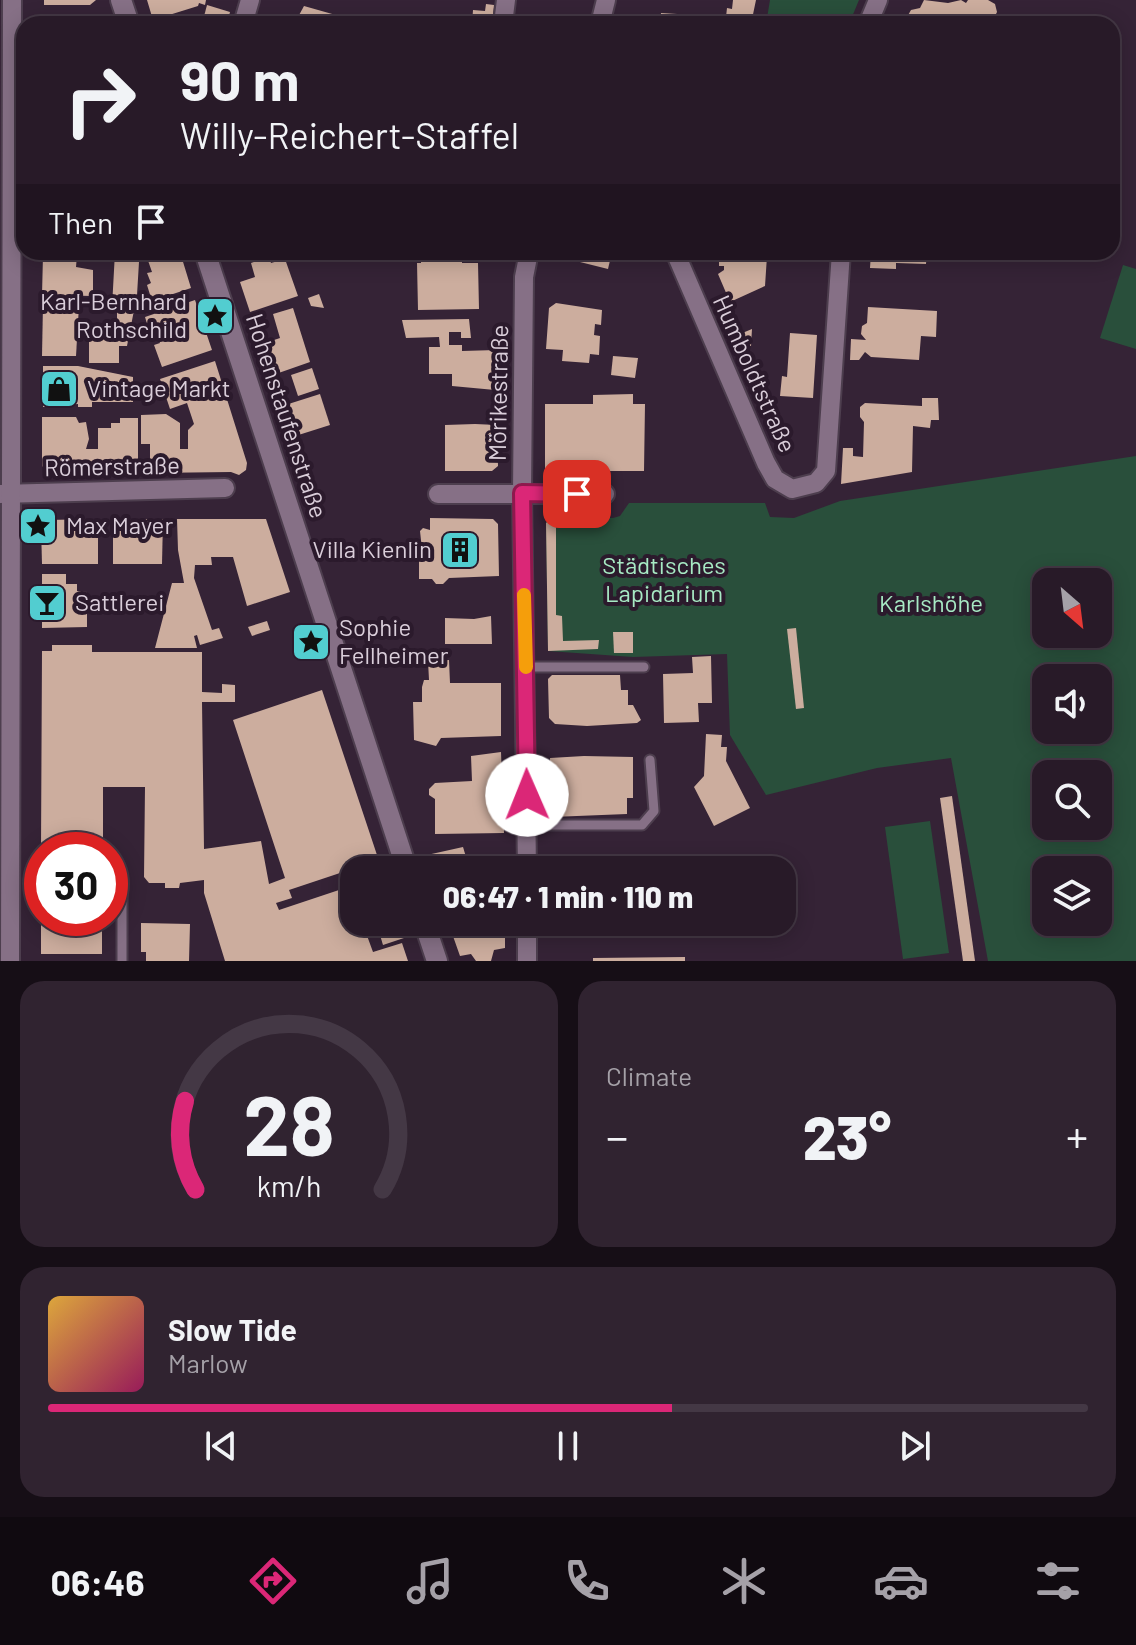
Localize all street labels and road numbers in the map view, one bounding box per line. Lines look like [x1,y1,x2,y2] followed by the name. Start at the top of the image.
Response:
[708,290,803,457] street label: Humboldtstraße
[241,310,334,521] street label: Hohenstaufenstraße
[482,325,513,461] street label: Mörikestraße
[44,450,180,481] street label: Römerstraße

